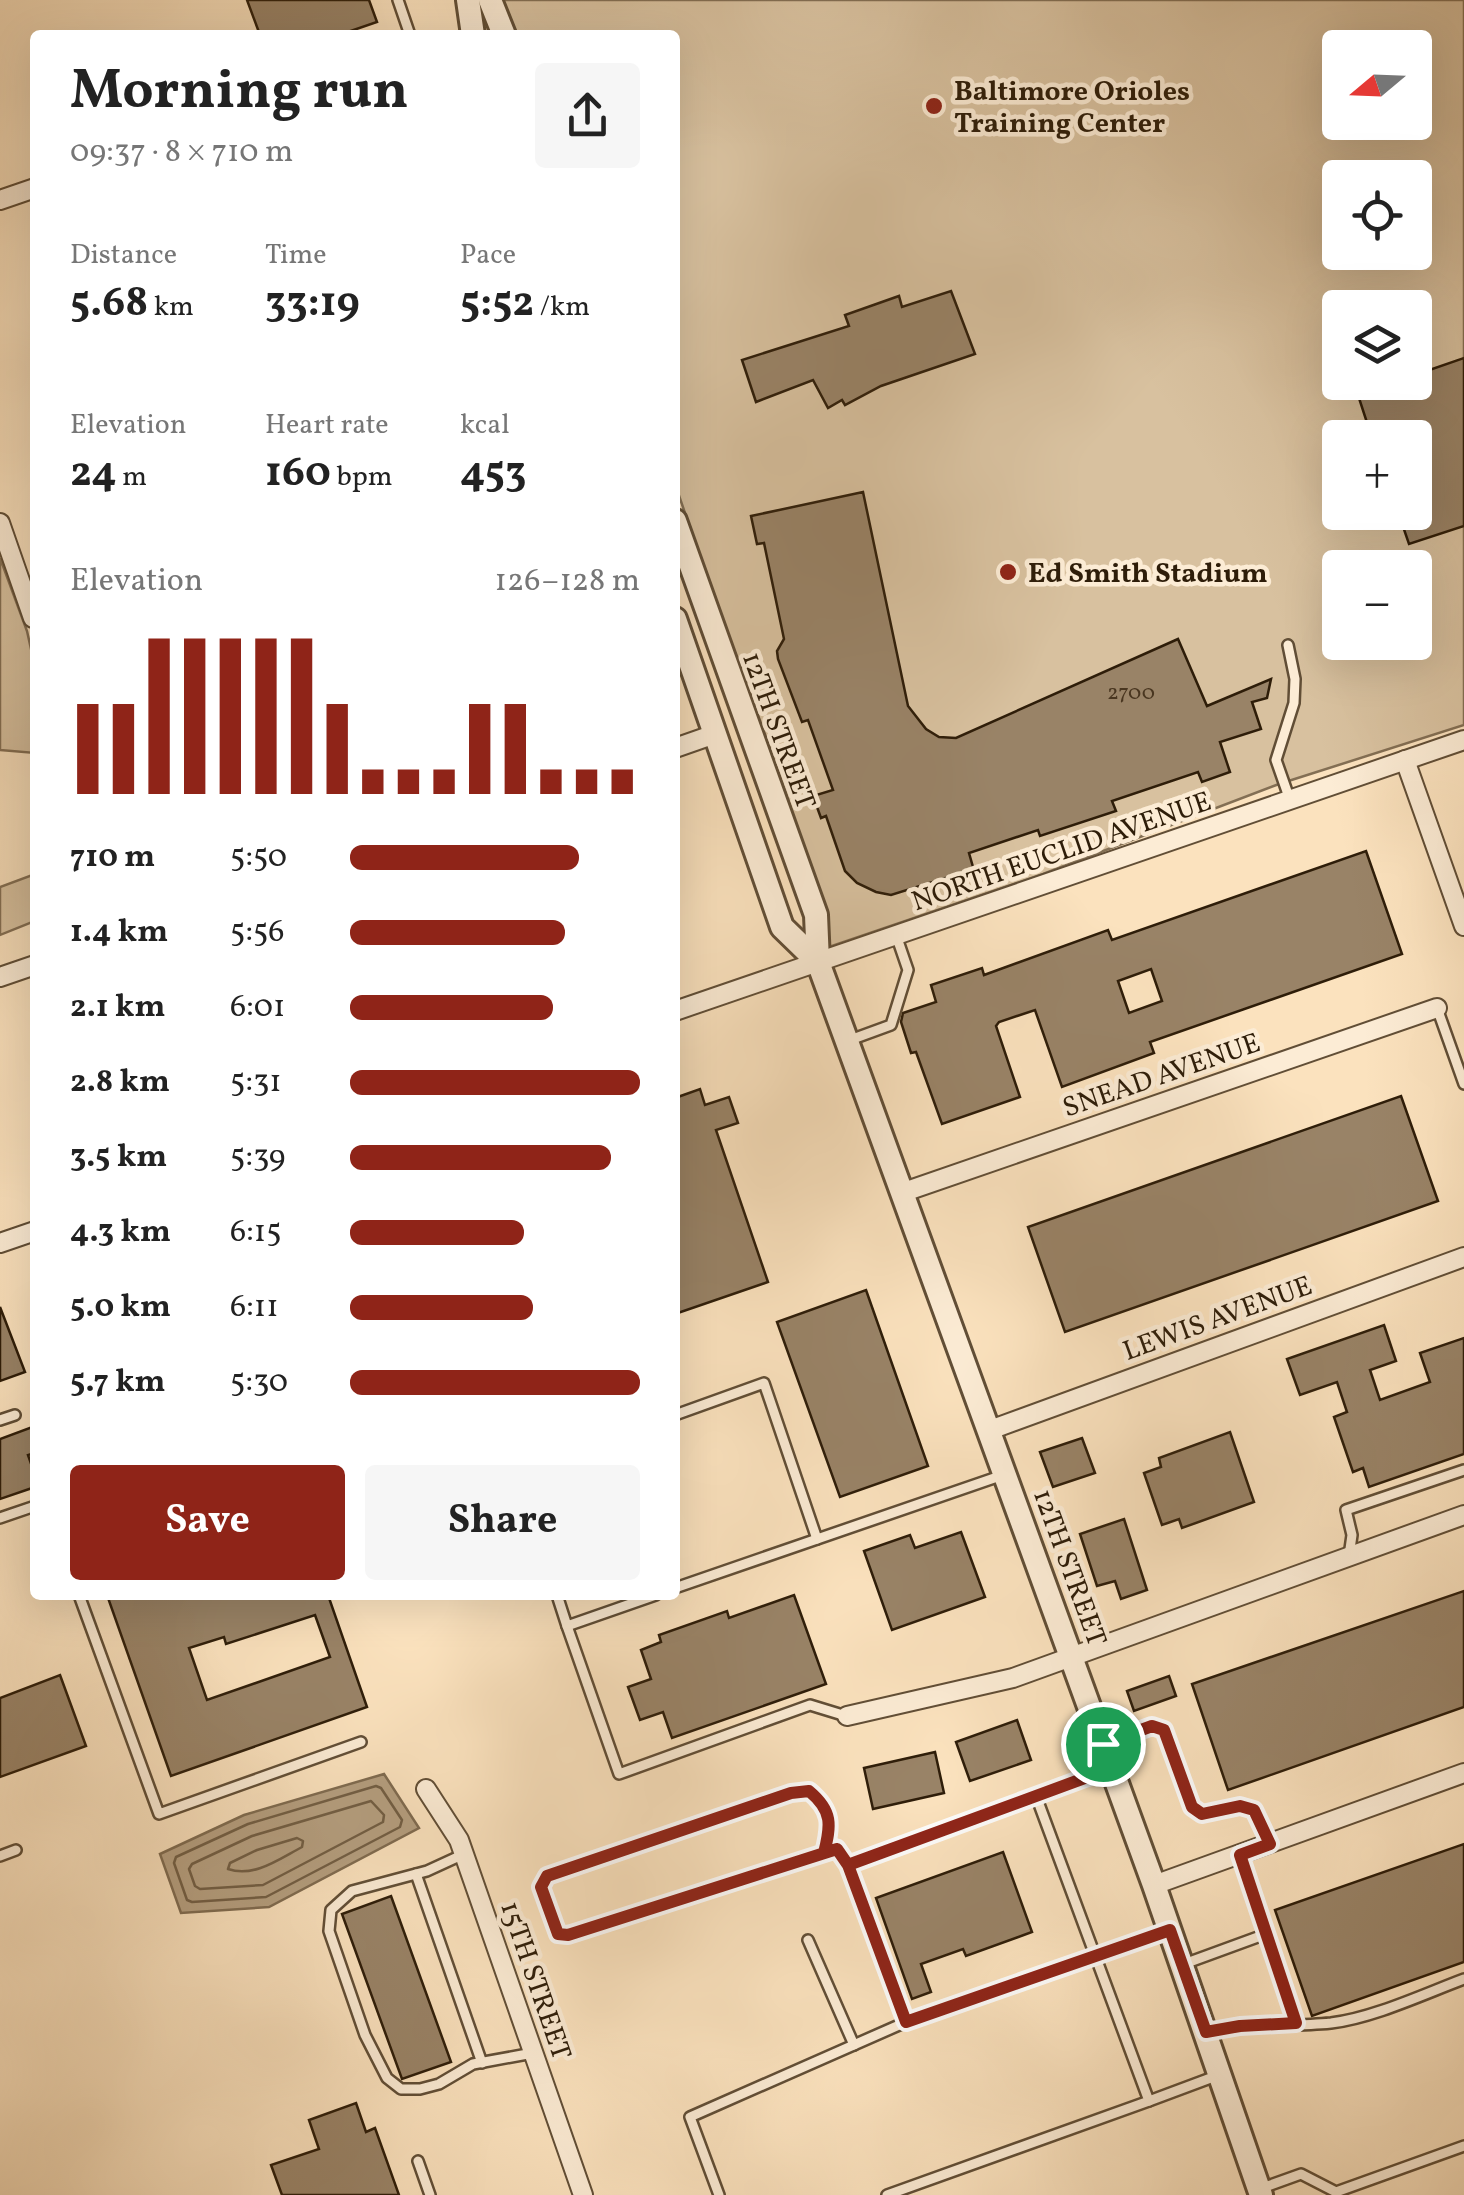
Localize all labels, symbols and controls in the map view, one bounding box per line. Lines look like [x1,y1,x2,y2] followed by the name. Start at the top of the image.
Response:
[1322,30,1432,140] north arrow
[1322,30,1432,660] map controls
[70,55,409,131] text: Morning run
[535,63,640,168] button: share
[954,73,1190,144] place label: Baltimore Orioles Training Center
[923,95,945,117] marker: Baltimore Orioles Training Center
[70,131,293,175] text: 09:37 · 8 × 710 m
[1322,160,1432,270] button: locate
[70,236,177,275] text: Distance
[265,236,326,275] text: Time
[460,236,516,275] text: Pace
[70,275,148,334] text: 5.68
[265,275,360,334] text: 33:19
[460,275,534,334] text: 5:52
[148,288,194,327] text: km
[534,288,590,327] text: /km
[1322,290,1432,400] button: layers
[70,406,186,445] text: Elevation
[265,406,389,445] text: Heart rate
[460,406,510,445] text: kcal
[1322,420,1432,530] button: +
[70,445,117,504] text: 24
[265,445,331,504] text: 160
[460,445,526,504] text: 453
[117,458,147,497] text: m
[331,458,393,497] text: bpm
[1322,550,1432,660] button: −
[1028,555,1268,594] place label: Ed Smith Stadium
[70,560,203,604] text: Elevation
[495,560,640,604] text: 126–128 m
[997,561,1019,583] marker: Ed Smith Stadium
[731,647,824,815] street label: 12TH STREET
[1107,678,1155,709] house number: 2700
[907,783,1217,922] street label: NORTH EUCLID AVENUE
[70,836,155,880] text: 710 m
[230,836,287,880] text: 5:50
[70,911,168,955] text: 1.4 km
[230,911,285,955] text: 5:56
[70,986,165,1030] text: 2.1 km
[230,986,285,1030] text: 6:01
[1058,1024,1266,1128] street label: SNEAD AVENUE
[70,1061,170,1105] text: 2.8 km
[230,1061,282,1105] text: 5:31
[70,1136,167,1180] text: 3.5 km
[230,1136,285,1180] text: 5:39
[70,1211,171,1255] text: 4.3 km
[230,1211,282,1255] text: 6:15
[1118,1267,1318,1372] street label: LEWIS AVENUE
[70,1286,171,1330] text: 5.0 km
[230,1286,279,1330] text: 6:11
[70,1361,166,1405] text: 5.7 km
[230,1361,288,1405] text: 5:30
[70,1465,345,1580] button: Save
[365,1465,640,1580] button: Share
[1022,1484,1115,1652] street label: 12TH STREET
[1061,1702,1146,1787] pin
[1076,1717,1131,1772] icon: arrive
[489,1896,580,2065] street label: 15TH STREET

